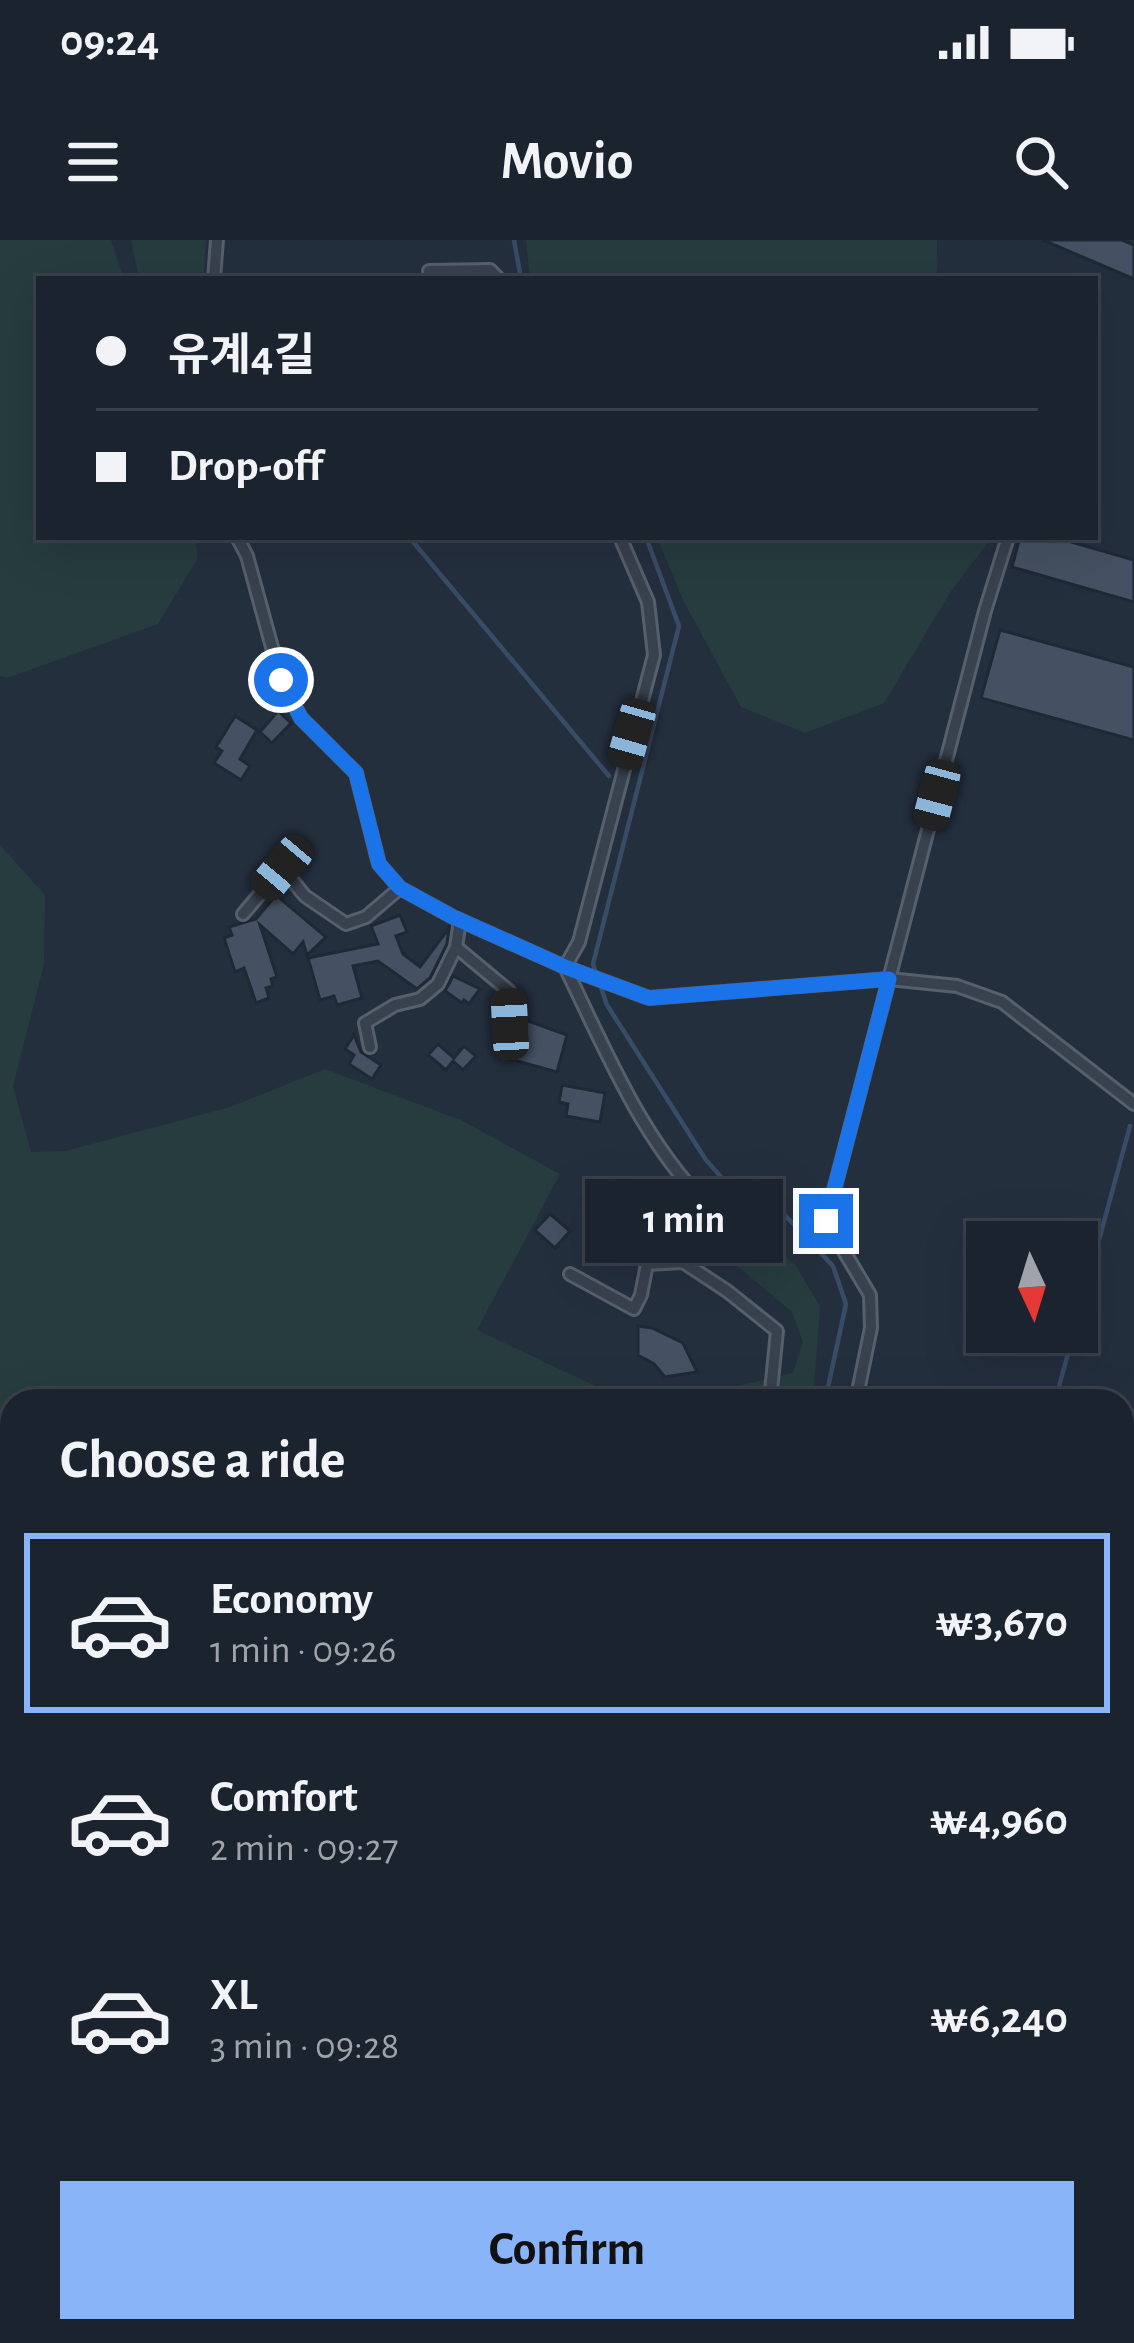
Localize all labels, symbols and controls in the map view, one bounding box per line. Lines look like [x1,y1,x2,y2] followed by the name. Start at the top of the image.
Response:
[60,19,159,64] text: 09:24
[60,129,126,195] icon: menu
[1008,129,1074,195] icon: search
[500,135,634,189] text: Movio
[168,334,315,379] text: 유계4길
[168,444,323,489] text: Drop-off
[254,653,308,707] route start
[605,694,659,774] car
[910,756,964,834] car
[245,829,319,907] car
[490,987,530,1061] car
[586,1179,784,1263] callout: 1 min
[799,1194,853,1248] route end
[643,1201,725,1240] text: 1 min
[966,1221,1098,1353] north arrow
[966,1221,1098,1353] map controls
[60,1434,346,1488] text: Choose a ride
[66,1569,174,1677] icon: car
[210,1577,373,1622] text: Economy
[935,1600,1068,1645] text: ₩3,670
[210,1631,396,1670] text: 1 min · 09:26
[66,1767,174,1875] icon: car
[210,1775,358,1820] text: Comfort
[930,1798,1068,1843] text: ₩4,960
[210,1829,399,1868] text: 2 min · 09:27
[66,1965,174,2073] icon: car
[210,1973,258,2018] text: XL
[930,1996,1068,2041] text: ₩6,240
[210,2027,399,2066] text: 3 min · 09:28
[60,2181,1074,2319] button: Confirm

